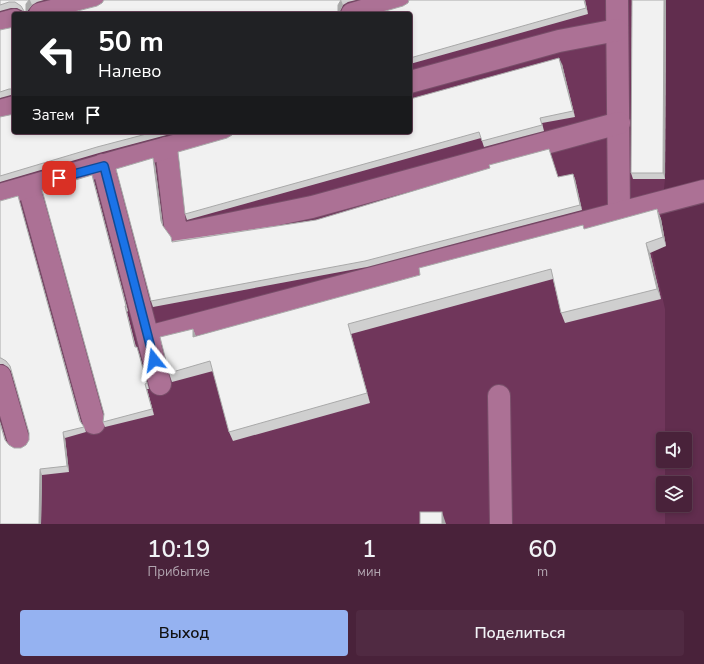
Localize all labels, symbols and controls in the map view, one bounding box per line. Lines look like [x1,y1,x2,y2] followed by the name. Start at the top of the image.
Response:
[98,23,164,61] text: 50 m
[32,28,84,80] icon: left
[98,59,162,83] text: Налево
[82,104,104,126] icon: arrive
[32,105,74,125] text: Затем
[42,161,76,195] pin
[48,167,70,189] icon: arrive
[133,339,175,381] position arrow
[656,432,692,512] map controls
[656,432,692,468] button: sound
[656,476,692,512] button: layers
[147,533,210,565] text: 10:19
[362,533,376,565] text: 1
[528,533,557,565] text: 60
[147,563,210,581] text: Прибытие
[357,563,381,581] text: мин
[537,563,548,581] text: m
[20,610,348,656] button: Выход
[356,610,684,656] button: Поделиться

